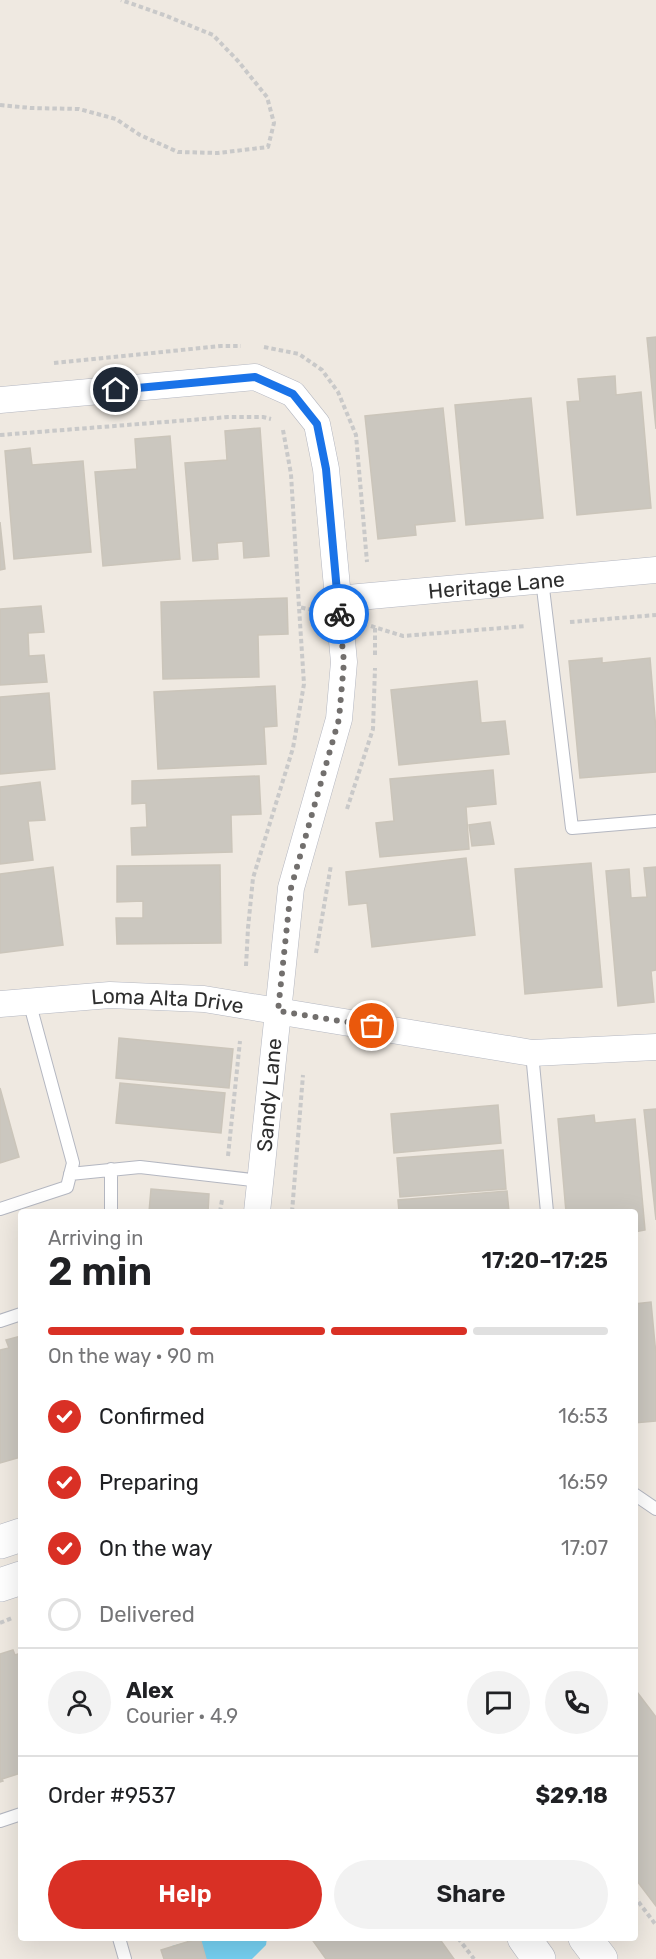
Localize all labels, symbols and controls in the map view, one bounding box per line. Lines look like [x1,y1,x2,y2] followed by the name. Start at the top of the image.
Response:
[90,364,141,415] pin
[99,373,132,406] icon: home
[427,566,566,603] street label: Heritage Lane
[309,584,369,644] courier
[323,598,356,631] icon: bike
[90,982,246,1018] street label: Loma Alta Drive
[346,1000,397,1051] pin
[355,1009,388,1042] icon: bag
[252,1037,286,1153] street label: Sandy Lane
[48,1226,143,1250] text: Arriving in
[482,1247,608,1274] text: 17:20–17:25
[48,1249,152,1295] text: 2 min
[48,1344,214,1368] text: On the way · 90 m
[48,1400,81,1433] icon: check
[99,1403,205,1430] text: Confirmed
[558,1404,608,1428] text: 16:53
[48,1466,81,1499] icon: check
[99,1469,199,1496] text: Preparing
[559,1470,608,1494] text: 16:59
[48,1532,81,1565] icon: check
[99,1535,213,1562] text: On the way
[561,1536,608,1560] text: 17:07
[99,1601,195,1628] text: Delivered
[48,1671,111,1734] button: person
[467,1671,530,1734] button: chat
[545,1671,608,1734] button: phone
[126,1677,174,1704] text: Alex
[126,1704,238,1728] text: Courier · 4.9
[48,1782,176,1809] text: Order #9537
[535,1782,608,1809] text: $29.18
[48,1860,322,1929] button: Help
[334,1860,608,1929] button: Share

